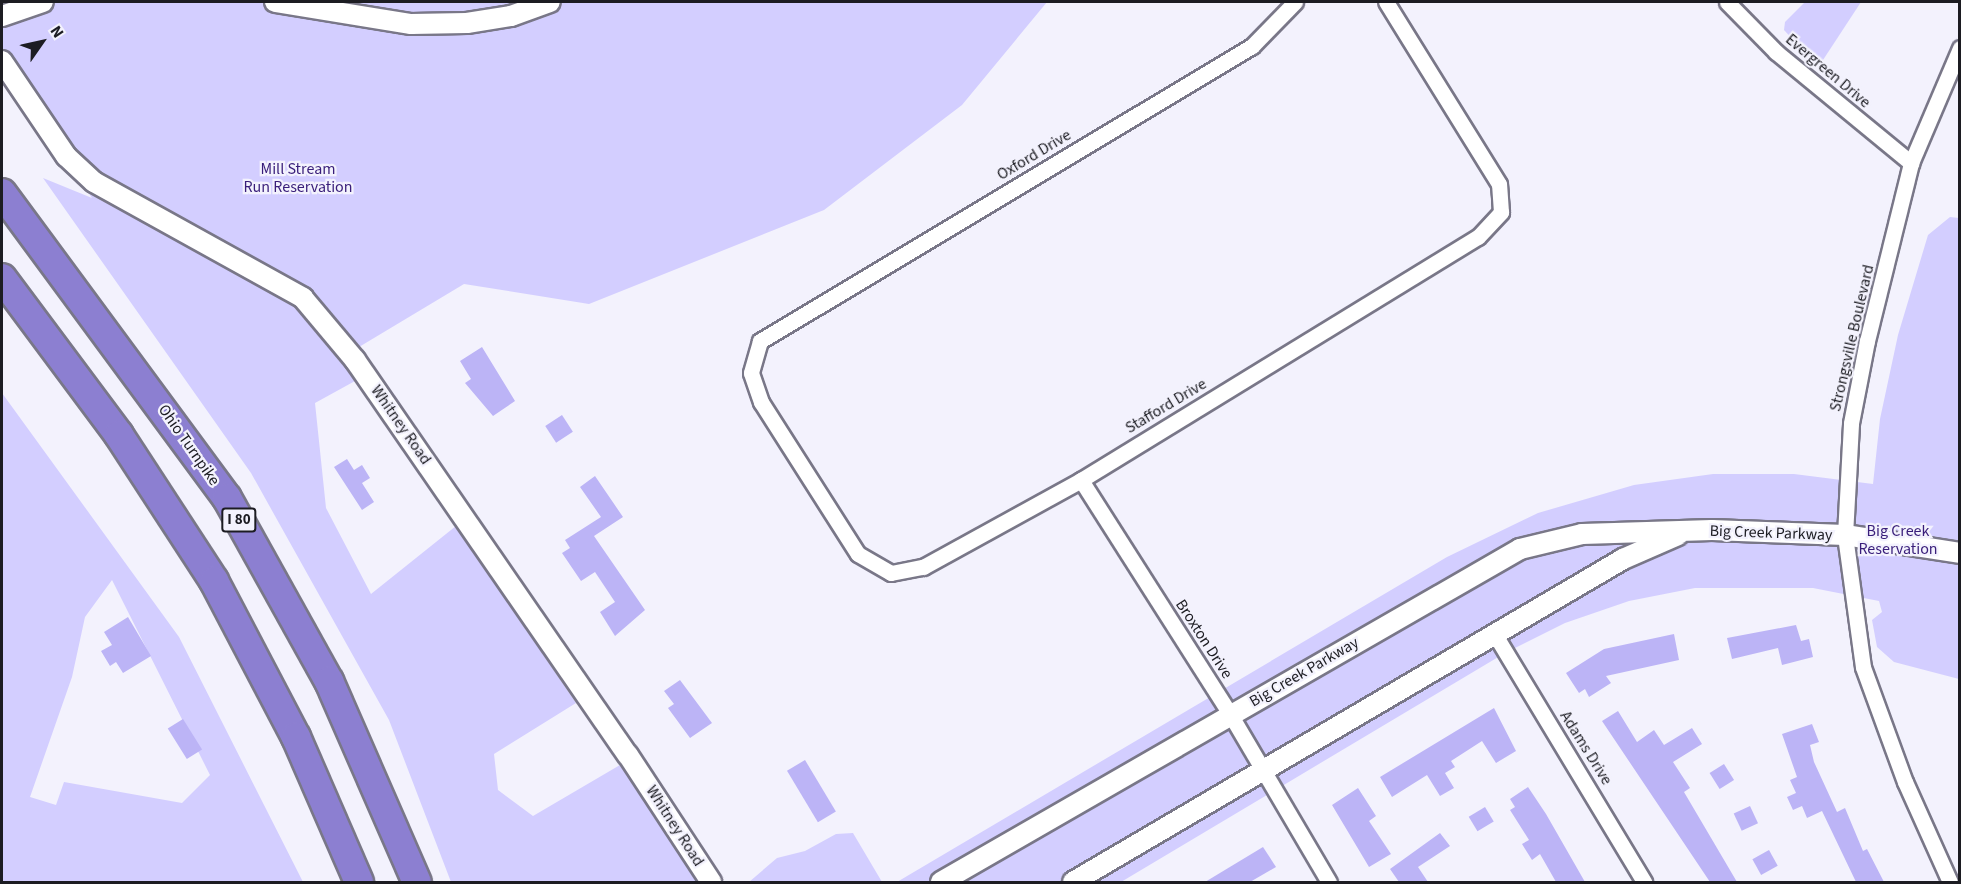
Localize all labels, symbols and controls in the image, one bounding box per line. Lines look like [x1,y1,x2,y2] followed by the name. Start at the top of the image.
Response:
[12,12,72,72] north arrow
[45,21,69,42] text: N
[1782,30,1874,112] street label: Evergreen Drive
[994,125,1074,185] street label: Oxford Drive
[243,159,353,197] park label: Mill Stream Run Reservation
[1826,263,1878,413] street label: Strongsville Boulevard
[1122,374,1210,438] street label: Stafford Drive
[367,382,435,468] street label: Whitney Road
[154,401,224,489] street label: Ohio Turnpike
[221,508,257,532] road number: I 80
[1709,521,1833,545] street label: Big Creek Parkway
[1858,521,1938,559] park label: Big Creek Reservation
[1171,596,1237,682] street label: Broxton Drive
[1246,633,1362,711] street label: Big Creek Parkway
[1556,708,1616,788] street label: Adams Drive
[642,782,708,870] street label: Whitney Road

